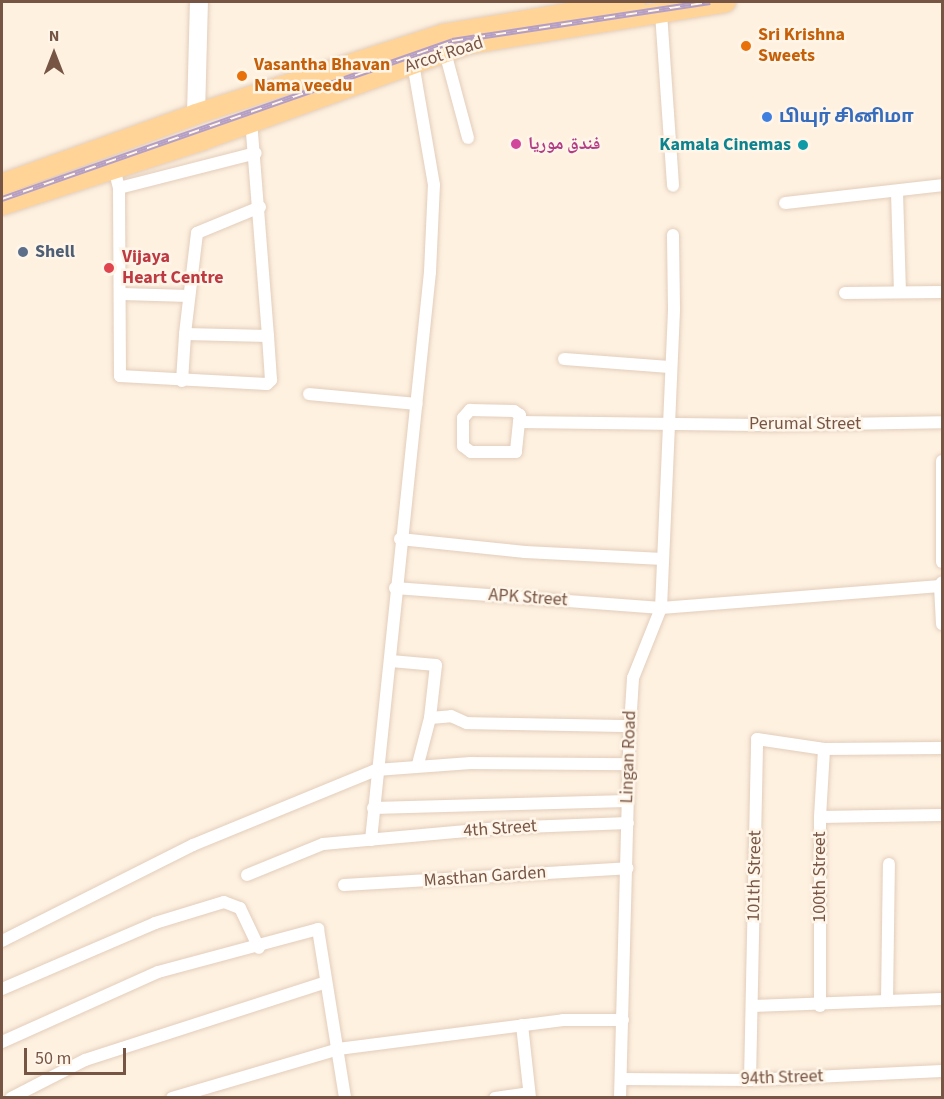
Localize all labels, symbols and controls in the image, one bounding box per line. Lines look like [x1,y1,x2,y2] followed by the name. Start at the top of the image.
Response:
[24,24,84,84] north arrow
[49,25,59,47] text: N
[758,25,845,68] place label: Sri Krishna Sweets
[402,32,486,78] street label: Arcot Road
[739,39,753,53] marker: Sri Krishna Sweets
[254,55,390,98] place label: Vasantha Bhavan Nama veedu
[235,69,249,83] marker: Vasantha Bhavan Nama veedu
[779,106,914,128] place label: பியுர் சினிமா
[760,110,774,124] marker: பியுர் சினிமா
[528,133,600,155] place label: فندق موريا
[659,134,791,156] place label: Kamala Cinemas
[509,137,523,151] marker: فندق موريا
[796,138,810,152] marker: Kamala Cinemas
[35,241,75,263] place label: Shell
[16,245,30,259] marker: Shell
[122,247,224,290] place label: Vijaya Heart Centre
[100,259,118,277] marker: Vijaya Heart Centre
[749,413,861,435] street label: Perumal Street
[488,584,568,612] street label: APK Street
[617,710,641,804] street label: Lingan Road
[463,816,537,842] street label: 4th Street
[743,830,767,922] street label: 101th Street
[809,831,831,923] street label: 100th Street
[423,862,547,892] street label: Masthan Garden
[27,1036,129,1074] scale bar
[35,1046,71,1071] text: 50 m
[740,1066,824,1090] street label: 94th Street

